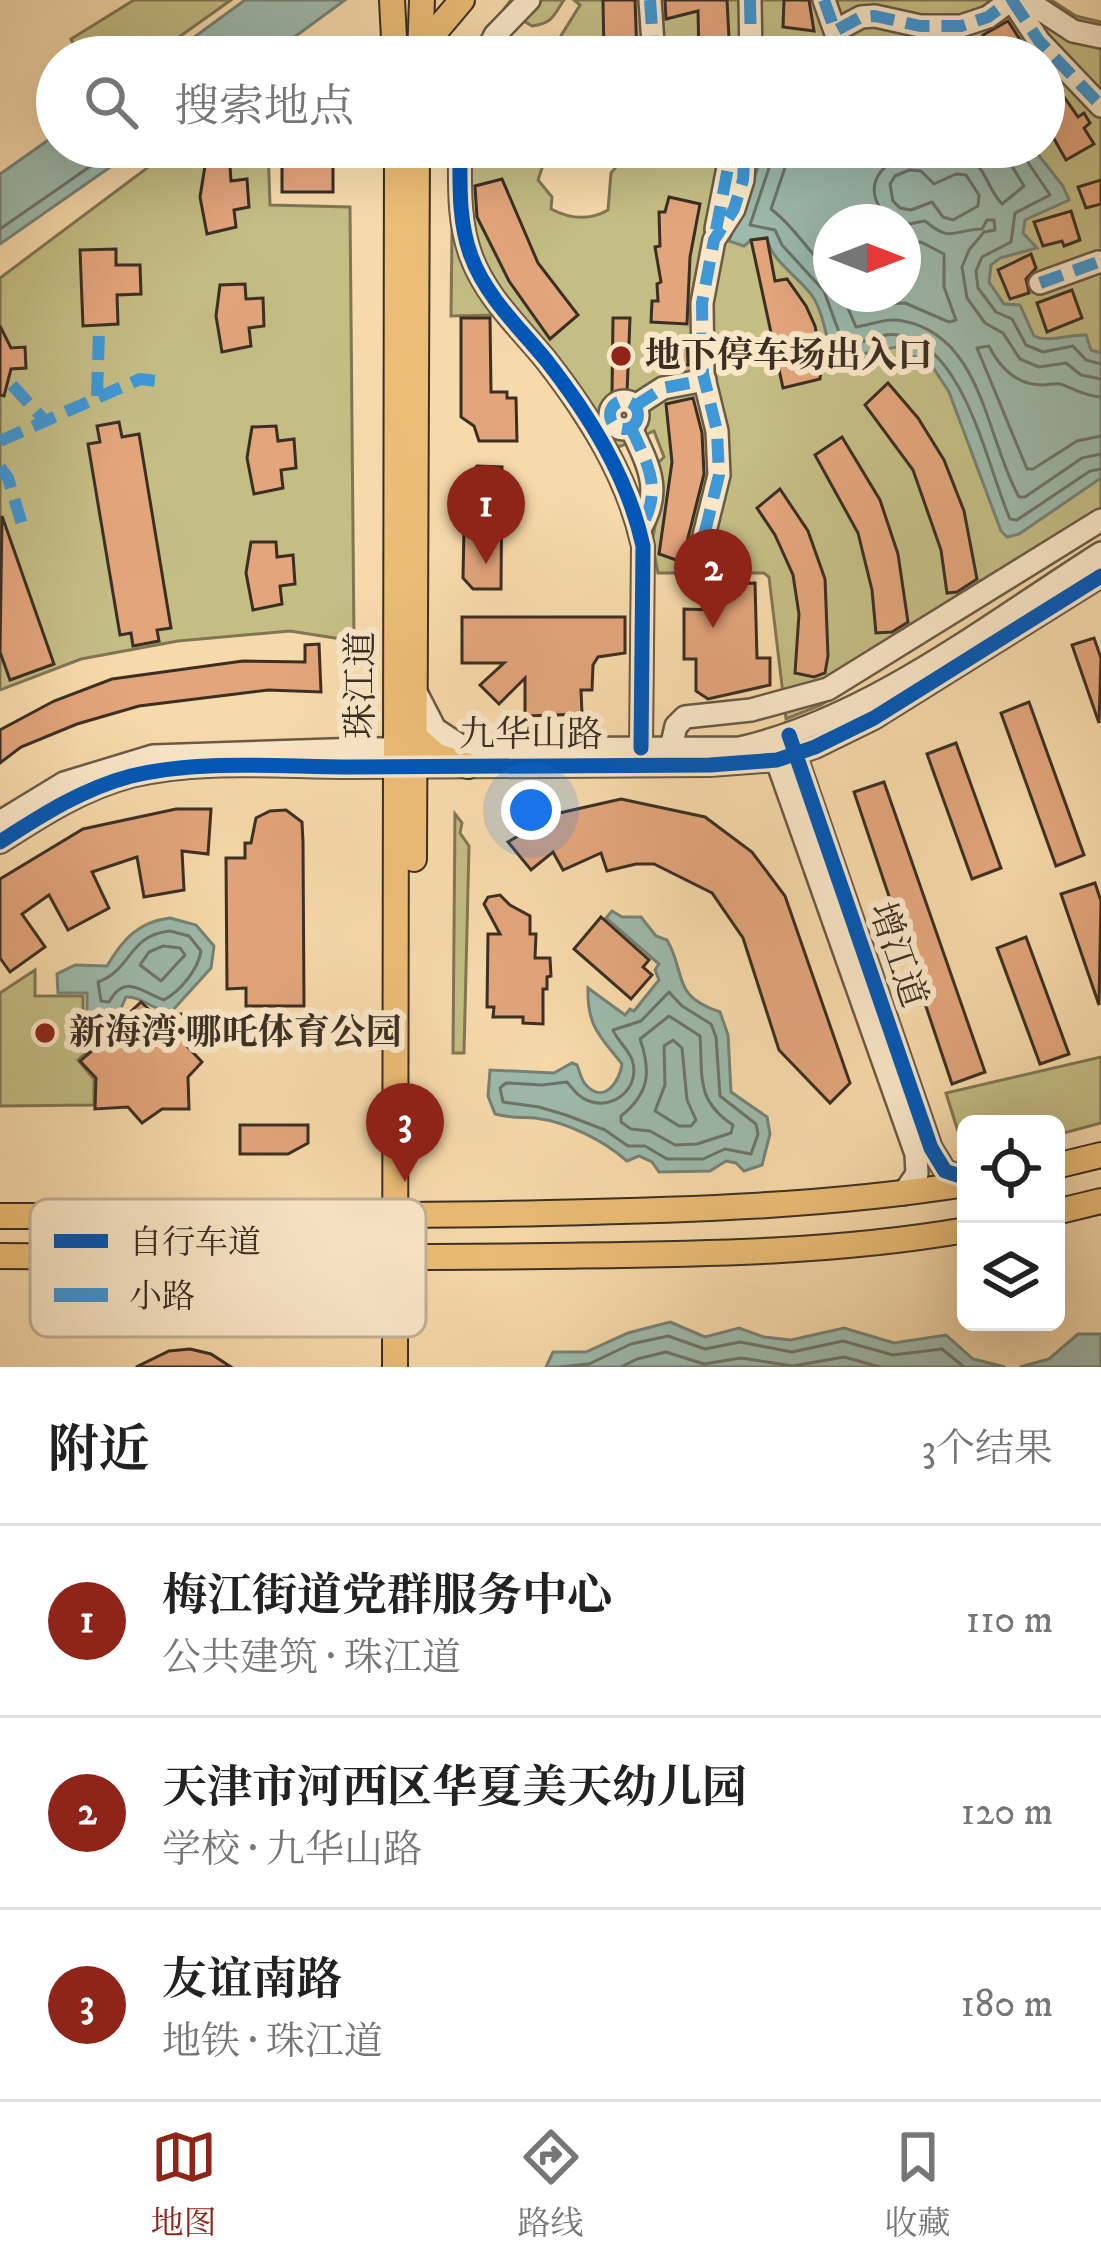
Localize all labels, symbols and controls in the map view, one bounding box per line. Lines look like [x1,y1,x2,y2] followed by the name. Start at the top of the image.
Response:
[36,36,1065,168] search box
[78,69,144,135] icon: search
[174,80,354,136] text: 搜索地点
[813,204,921,312] north arrow
[645,334,933,379] place label: 地下停车场出入口
[608,343,634,369] marker: 地下停车场出入口
[447,465,525,564] pin: 1
[674,529,752,628] pin: 2
[339,631,384,739] street label: 珠江道
[459,713,603,758] street label: 九华山路
[501,780,561,840] your location
[858,897,936,1013] street label: 增江道
[69,1011,402,1056] place label: 新海湾·哪吒体育公园
[32,1020,58,1046] marker: 新海湾·哪吒体育公园
[366,1083,444,1182] pin: 3
[957,1115,1065,1331] map controls
[957,1115,1065,1223] button: locate
[30,1199,426,1337] legend
[129,1223,261,1264] text: 自行车道
[957,1223,1065,1331] button: layers
[129,1277,195,1318] text: 小路
[48,1419,150,1483] text: 附近
[921,1425,1053,1474] text: 3个结果
[162,1569,612,1625] text: 梅江街道党群服务中心
[80,1596,94,1645] text: 1
[966,1596,1053,1645] text: 110 m
[162,1634,461,1683] text: 公共建筑 · 珠江道
[162,1761,747,1817] text: 天津市河西区华夏美天幼儿园
[77,1788,97,1837] text: 2
[961,1788,1053,1837] text: 120 m
[162,1826,422,1875] text: 学校 · 九华山路
[162,1953,342,2009] text: 友谊南路
[80,1980,94,2029] text: 3
[961,1980,1053,2029] text: 180 m
[162,2018,383,2067] text: 地铁 · 珠江道
[151,2124,217,2245] tab: 地图
[518,2124,584,2245] tab: 路线
[885,2124,951,2245] tab: 收藏

